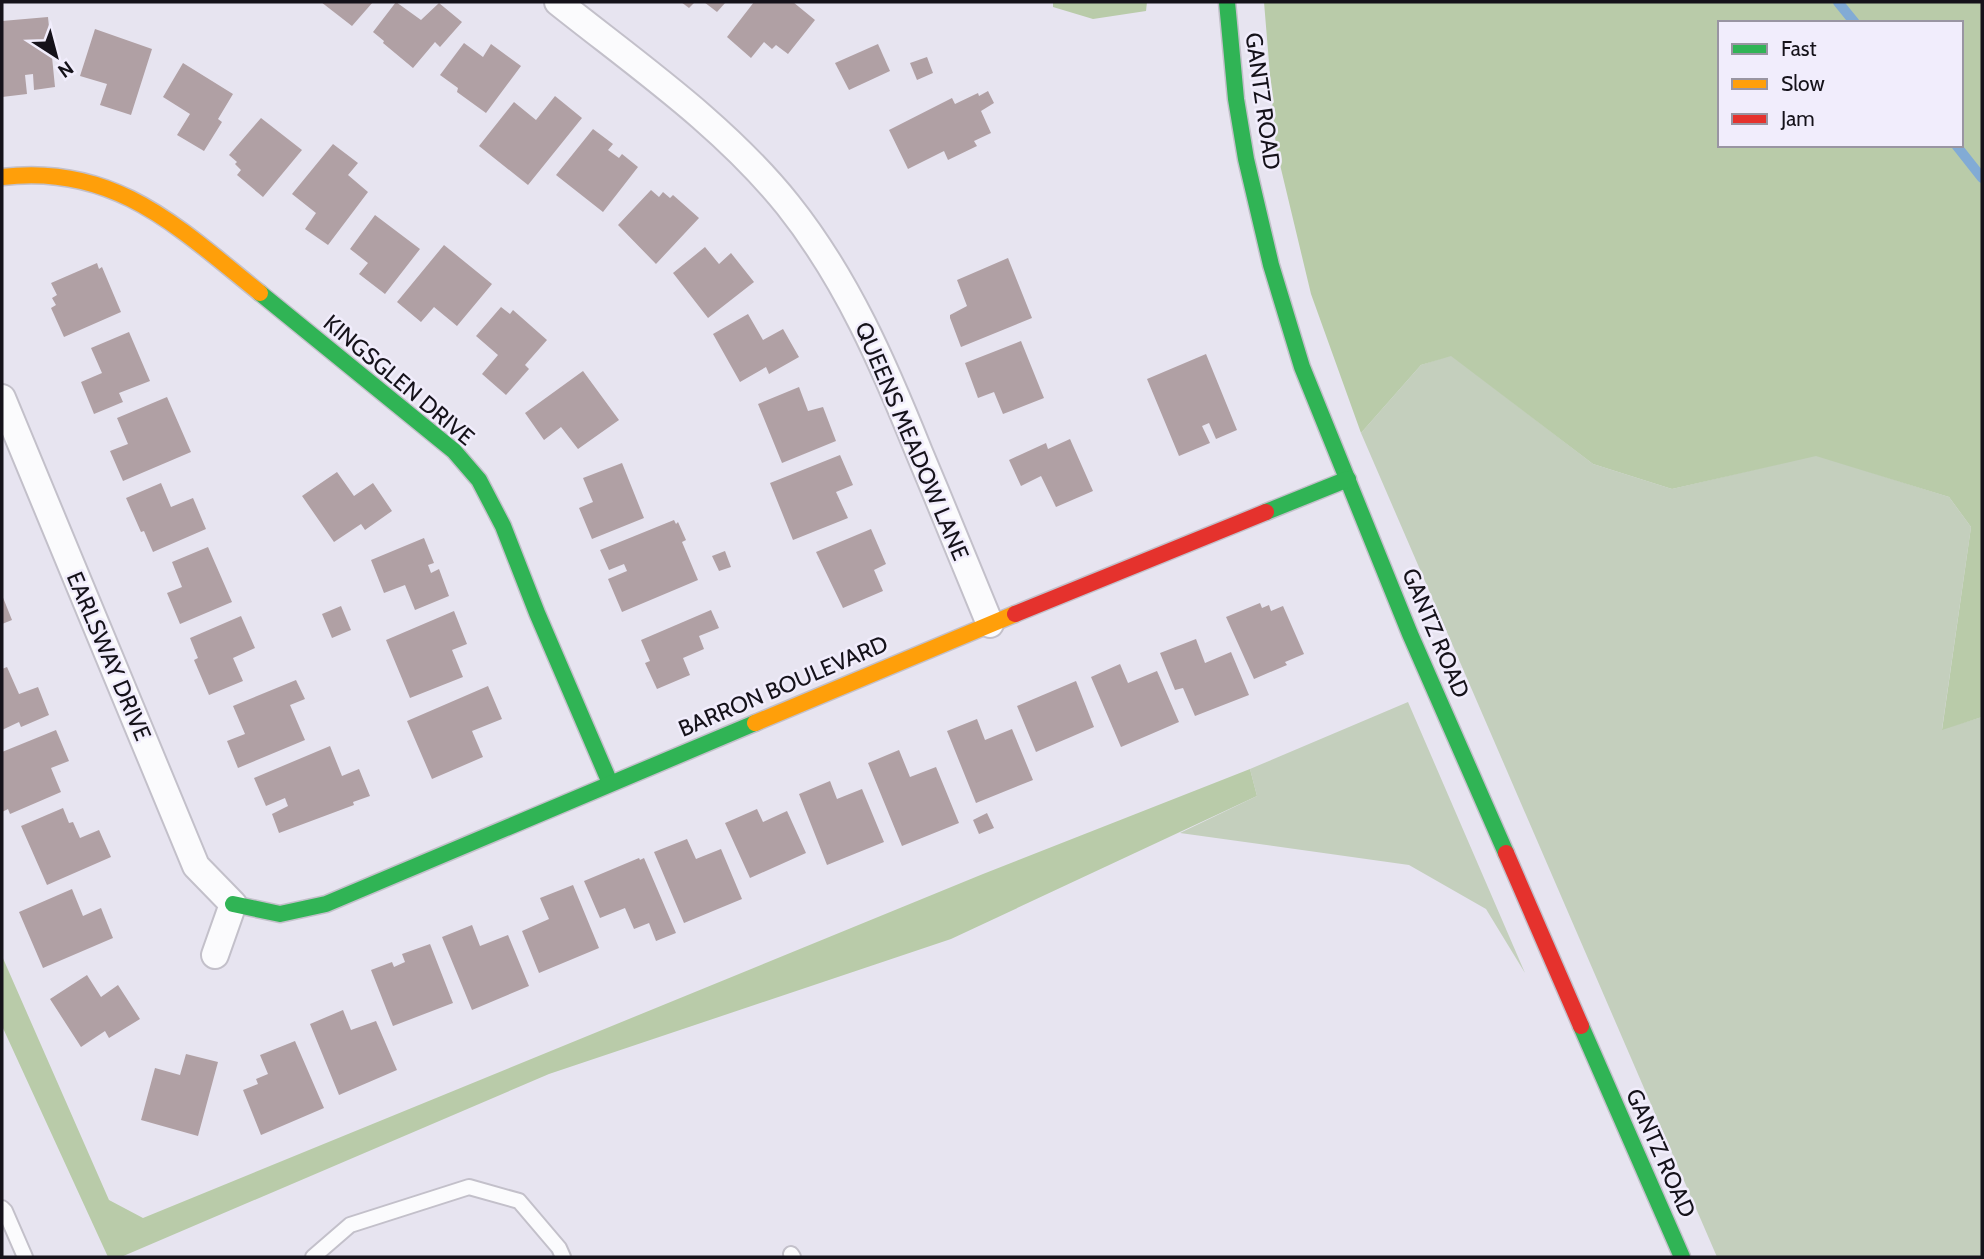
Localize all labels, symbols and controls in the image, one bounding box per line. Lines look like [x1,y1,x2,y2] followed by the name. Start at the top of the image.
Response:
[21,21,91,91] north arrow
[1718,21,1963,147] legend
[1240,31,1286,171] street label: GANTZ ROAD
[1781,36,1817,61] text: Fast
[54,56,78,83] text: N
[1781,71,1825,96] text: Slow
[1780,106,1815,131] text: Jam
[318,309,480,451] street label: KINGSGLEN DRIVE
[849,318,975,564] street label: QUEENS MEADOW LANE
[1396,564,1476,702] street label: GANTZ ROAD
[61,567,157,745] street label: EARLSWAY DRIVE
[674,629,892,743] street label: BARRON BOULEVARD
[1620,1084,1702,1222] street label: GANTZ ROAD

